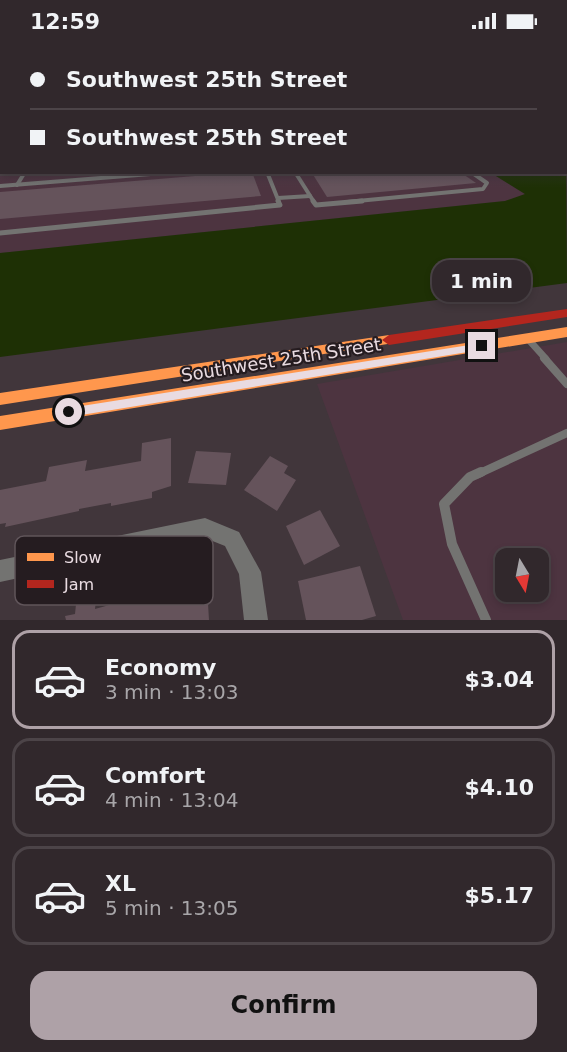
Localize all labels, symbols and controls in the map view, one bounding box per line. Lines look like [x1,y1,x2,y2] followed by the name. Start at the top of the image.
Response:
[30,9,100,34] text: 12:59
[66,67,347,92] text: Southwest 25th Street
[66,125,347,150] text: Southwest 25th Street
[432,259,532,301] callout: 1 min
[450,269,513,293] text: 1 min
[468,332,495,359] route end
[179,333,382,386] street label: Southwest 25th Street
[55,398,82,425] route start
[15,536,213,605] legend
[64,548,101,567] text: Slow
[495,548,549,602] north arrow
[495,548,549,602] map controls
[63,575,94,594] text: Jam
[33,653,87,707] icon: car
[105,655,216,680] text: Economy
[464,667,534,692] text: $3.04
[105,680,239,704] text: 3 min · 13:03
[33,761,87,815] icon: car
[105,763,205,788] text: Comfort
[464,775,534,800] text: $4.10
[105,788,239,812] text: 4 min · 13:04
[33,869,87,923] icon: car
[105,871,136,896] text: XL
[464,883,534,908] text: $5.17
[105,896,239,920] text: 5 min · 13:05
[30,971,537,1040] button: Confirm

